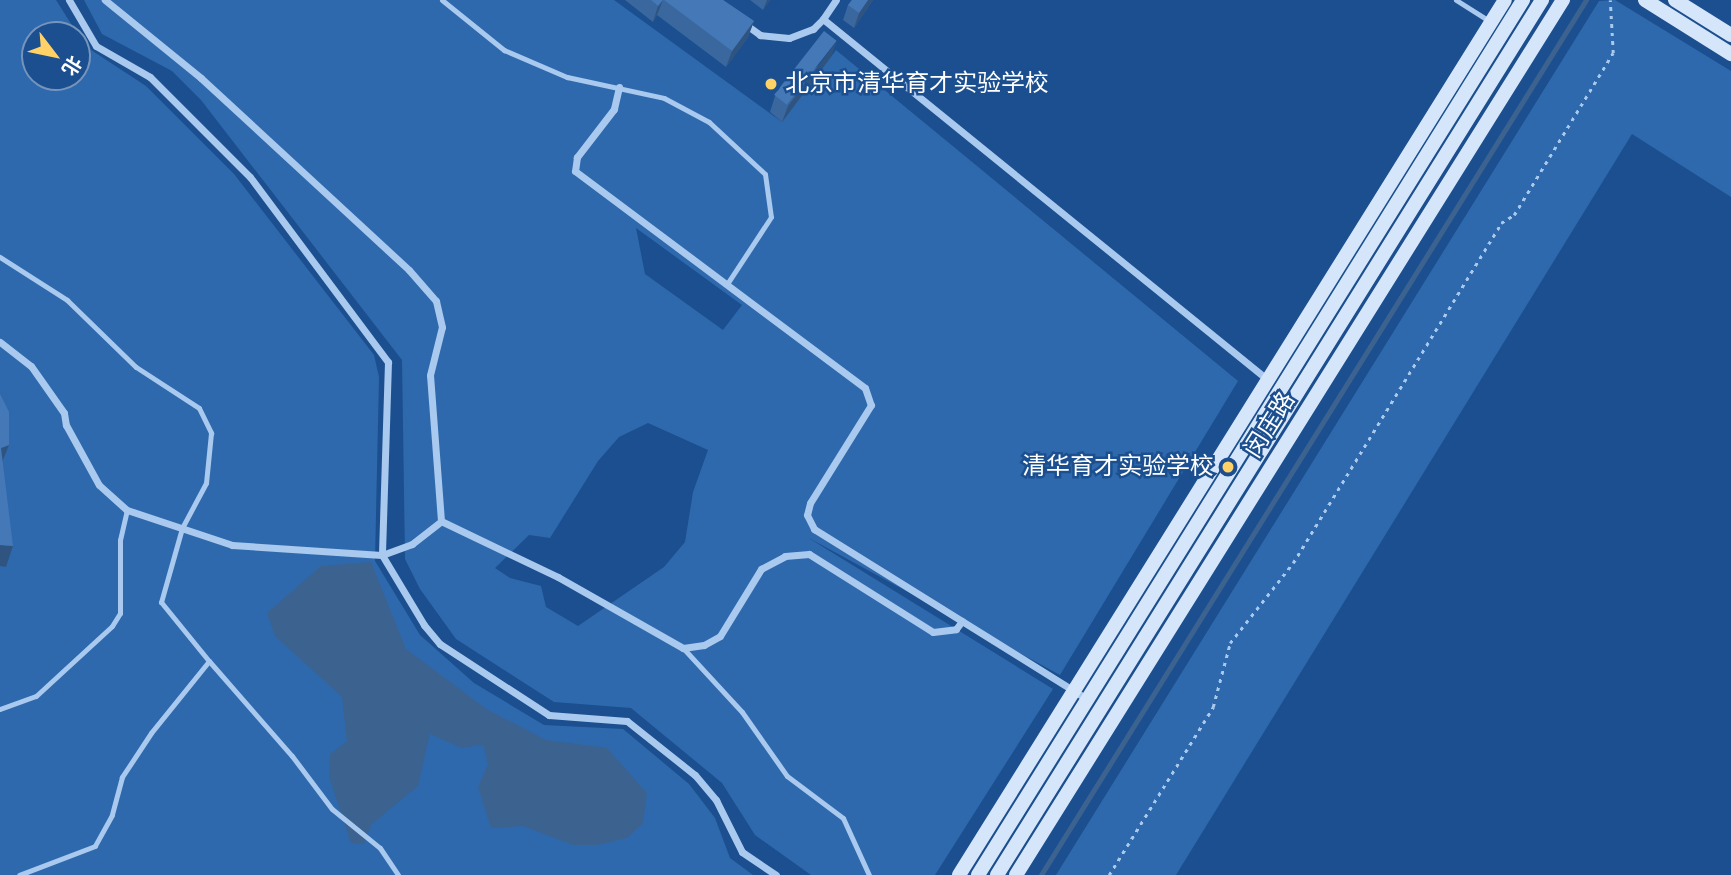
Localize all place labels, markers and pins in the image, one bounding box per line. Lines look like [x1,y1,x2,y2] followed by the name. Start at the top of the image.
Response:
[785,70,1049,98] place label: 北京市清华育才实验学校
[763,76,779,92] marker: 北京市清华育才实验学校
[1022,453,1214,481] place label: 清华育才实验学校
[1220,459,1236,475] marker: 清华育才实验学校

